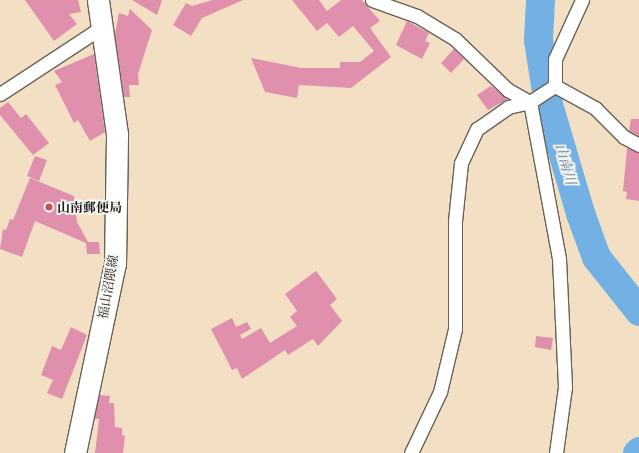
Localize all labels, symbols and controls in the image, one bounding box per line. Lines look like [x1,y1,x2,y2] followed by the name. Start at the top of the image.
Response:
[552,141,580,187] water label: 山南川
[57,199,122,215] place label: 山南郵便局
[44,202,54,212] marker: 山南郵便局
[95,254,121,320] street label: 福山沼隈線

